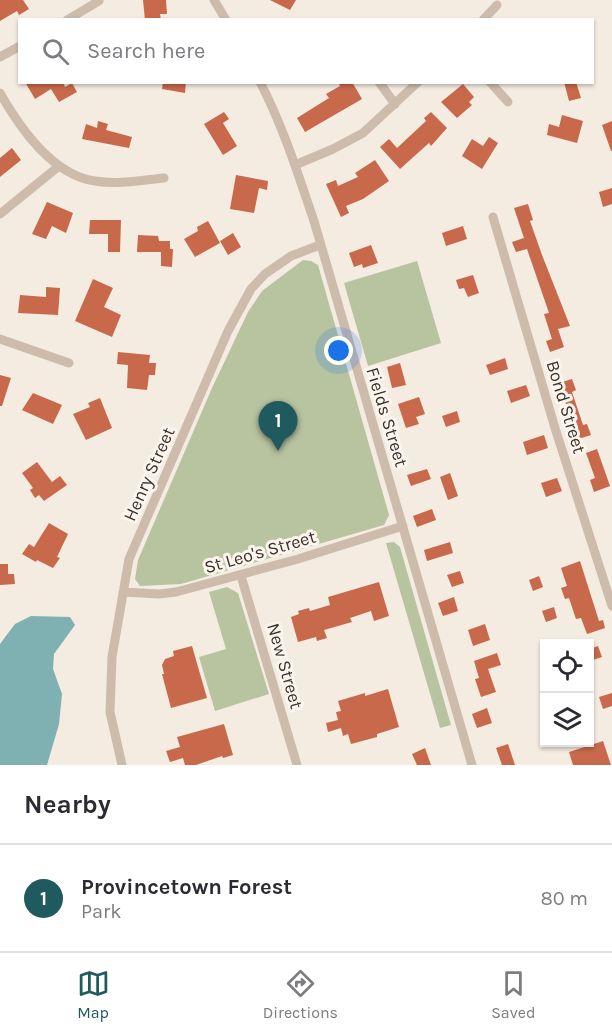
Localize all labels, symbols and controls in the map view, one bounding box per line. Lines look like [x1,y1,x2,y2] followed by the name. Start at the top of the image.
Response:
[18,18,594,84] search box
[39,35,72,68] icon: search
[87,38,205,64] text: Search here
[324,336,353,365] your location
[541,358,591,456] street label: Bond Street
[361,365,413,470] street label: Fields Street
[258,402,298,451] pin: 1
[118,423,180,524] street label: Henry Street
[202,526,319,578] street label: St Leo's Street
[262,621,308,712] street label: New Street
[540,639,594,747] map controls
[540,639,594,693] button: locate
[540,693,594,747] button: layers
[24,789,111,820] text: Nearby
[81,874,292,900] text: Provincetown Forest
[40,887,47,910] text: 1
[540,887,588,910] text: 80 m
[81,900,122,923] text: Park
[77,967,110,1022] tab: Map
[263,967,338,1022] tab: Directions
[491,967,535,1022] tab: Saved

